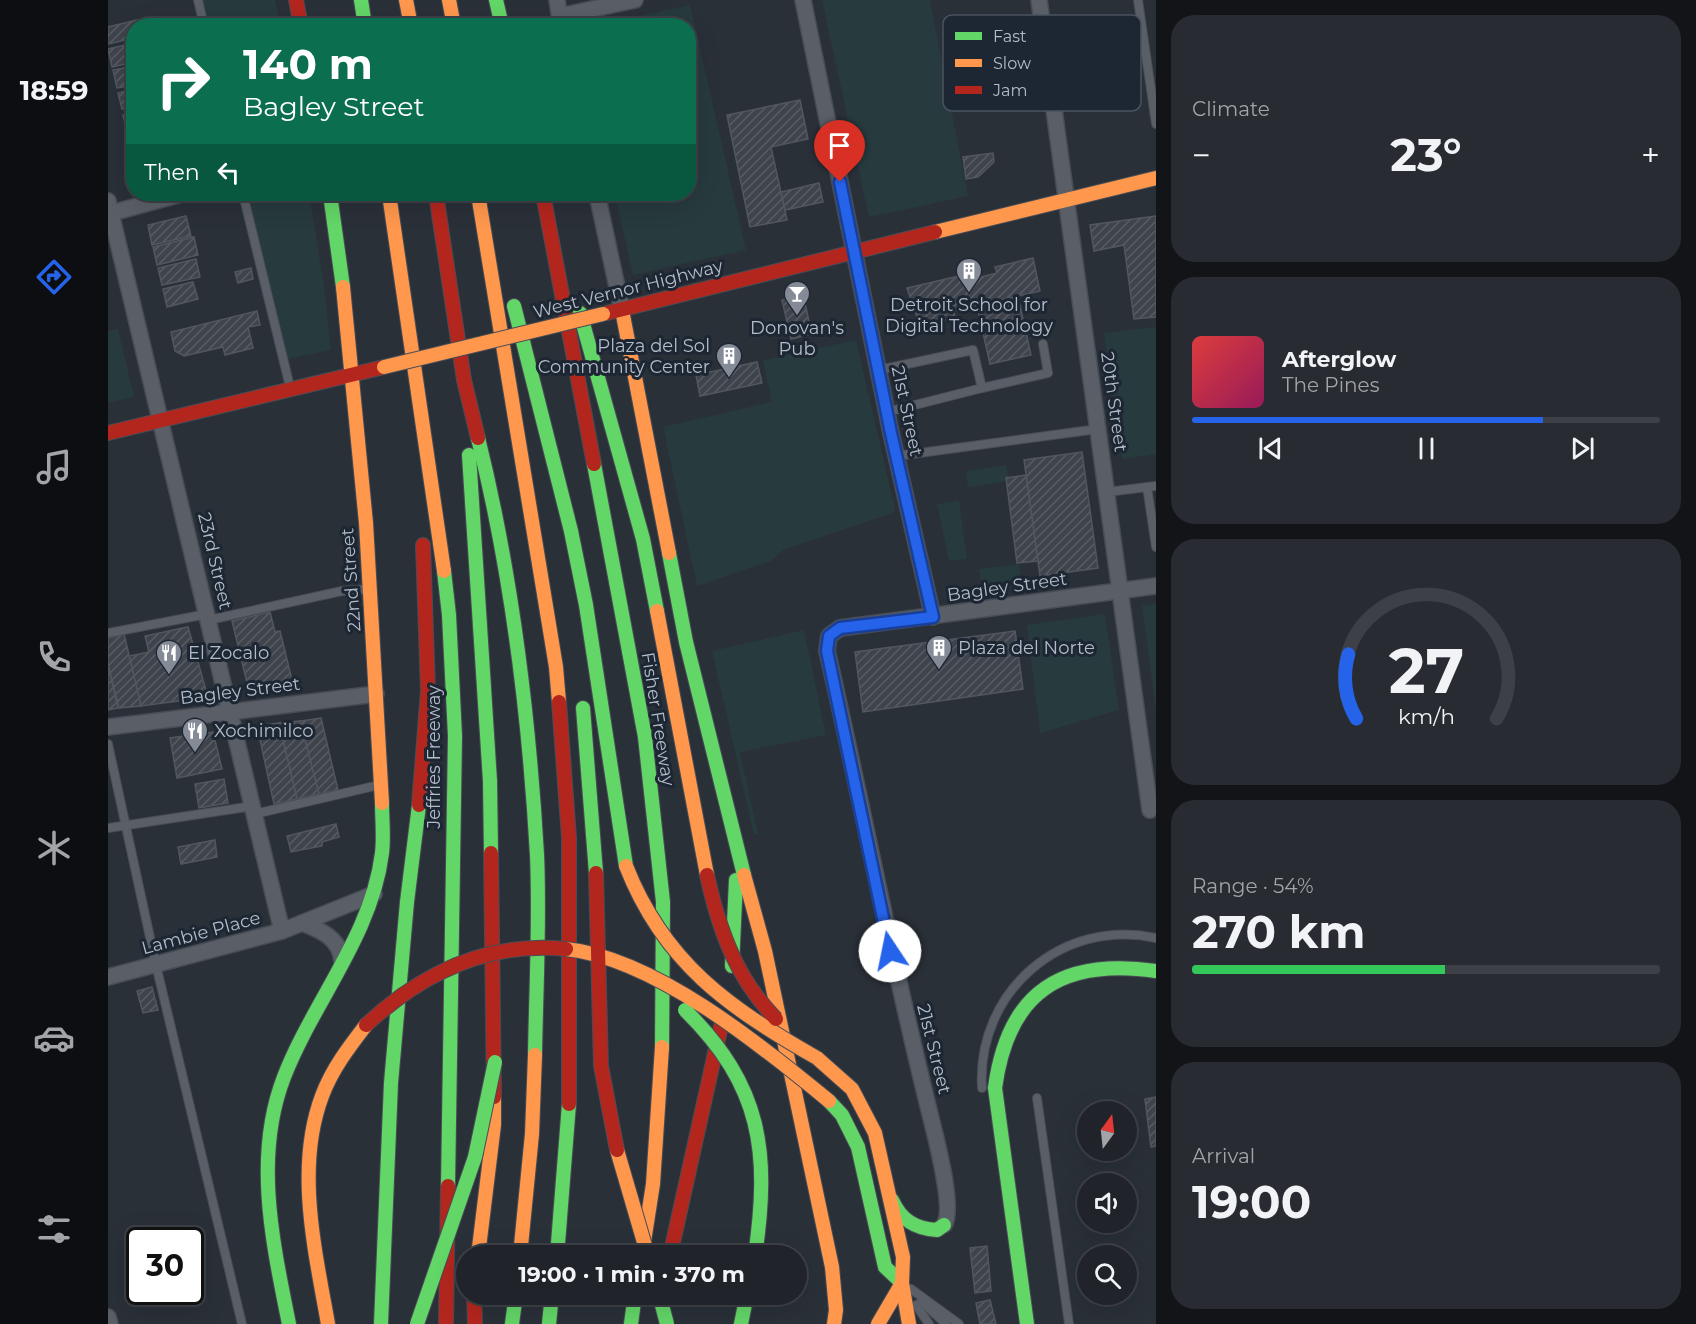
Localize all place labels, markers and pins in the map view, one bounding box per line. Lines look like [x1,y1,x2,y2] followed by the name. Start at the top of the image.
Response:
[814,120,865,182] pin
[954,256,984,294] building icon: Detroit School for Digital Technology
[782,279,812,317] bar icon: Donovan's Pub
[885,294,1053,337] place label: Detroit School for Digital Technology
[750,317,844,360] place label: Donovan's Pub
[538,335,710,378] place label: Plaza del Sol Community Center
[714,341,744,379] building icon: Plaza del Sol Community Center
[924,633,954,671] building icon: Plaza del Norte
[958,637,1095,659] place label: Plaza del Norte
[154,638,184,676] restaurant icon: El Zocalo
[188,642,269,664] place label: El Zocalo
[180,716,210,754] restaurant icon: Xochimilco
[214,720,314,742] place label: Xochimilco

